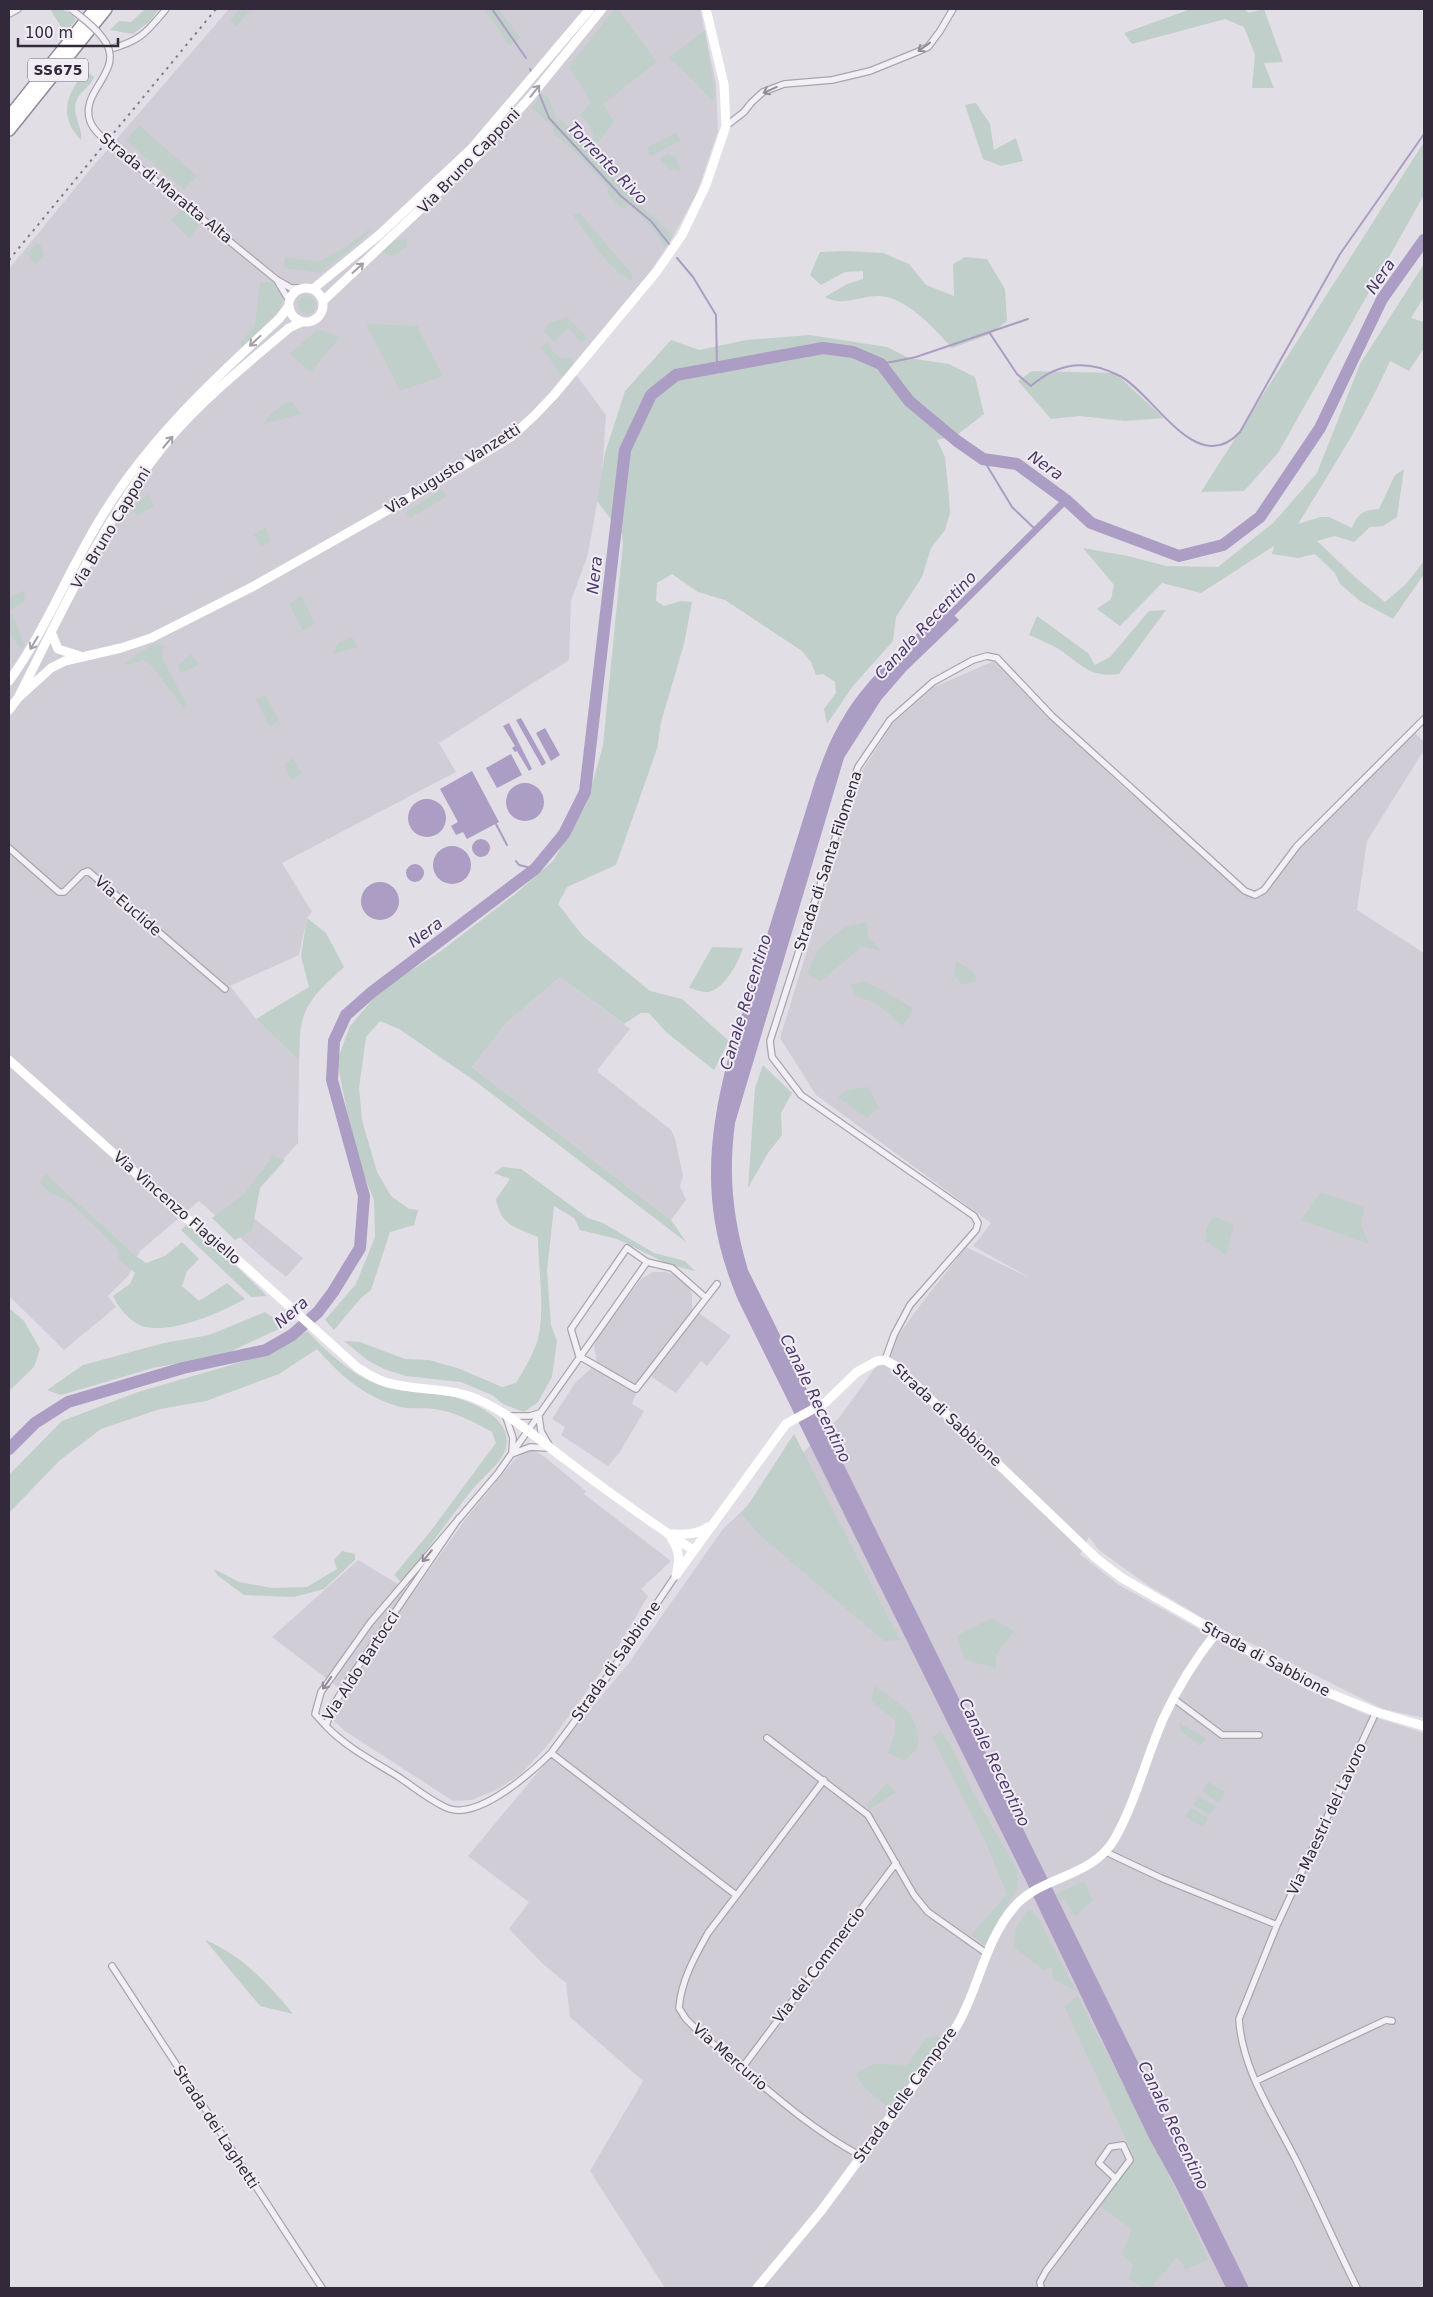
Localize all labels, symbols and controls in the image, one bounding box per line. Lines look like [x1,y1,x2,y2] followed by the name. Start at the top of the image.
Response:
[18,15,118,47] scale bar
[25,24,73,42] text: 100 m
[917,42,931,52] one-way arrow
[28,58,88,82] road number: SS675
[529,85,540,98] one-way arrow
[762,86,777,96] one-way arrow
[414,105,524,217] street label: Via Bruno Capponi
[564,118,652,208] water label: Torrente Rivo
[96,129,236,247] street label: Strada di Maratta Alta
[1362,255,1399,297] water label: Nera
[352,262,365,274] one-way arrow
[249,335,262,347] one-way arrow
[382,420,524,518] street label: Via Augusto Vanzetti
[162,435,173,448] one-way arrow
[1025,447,1067,484] water label: Nera
[67,464,155,592] street label: Via Bruno Capponi
[583,555,606,595] water label: Nera
[870,567,980,683] water label: Canale Recentino
[28,635,38,650] one-way arrow
[790,769,866,953] street label: Strada di Santa Filomena
[91,872,165,940] street label: Via Euclide
[404,913,446,951] water label: Nera
[716,932,775,1072] water label: Canale Recentino
[110,1148,244,1268] street label: Via Vincenzo Flagiello
[271,1293,312,1332] water label: Nera
[776,1331,855,1466] water label: Canale Recentino
[889,1360,1005,1470] street label: Strada di Sabbione
[421,1549,433,1562] one-way arrow
[568,1597,664,1725] street label: Strada di Sabbione
[319,1608,403,1724] street label: Via Aldo Bartocci
[1199,1618,1333,1700] street label: Strada di Sabbione
[322,1676,332,1690] one-way arrow
[955,1695,1034,1830] water label: Canale Recentino
[1284,1740,1370,1898] street label: Via Maestri del Lavoro
[769,1903,869,2027] street label: Via del Commercio
[689,2020,771,2094] street label: Via Mercurio
[850,2024,960,2166] street label: Strada delle Campore
[1134,2058,1213,2193] water label: Canale Recentino
[169,2062,263,2192] street label: Strada dei Laghetti

